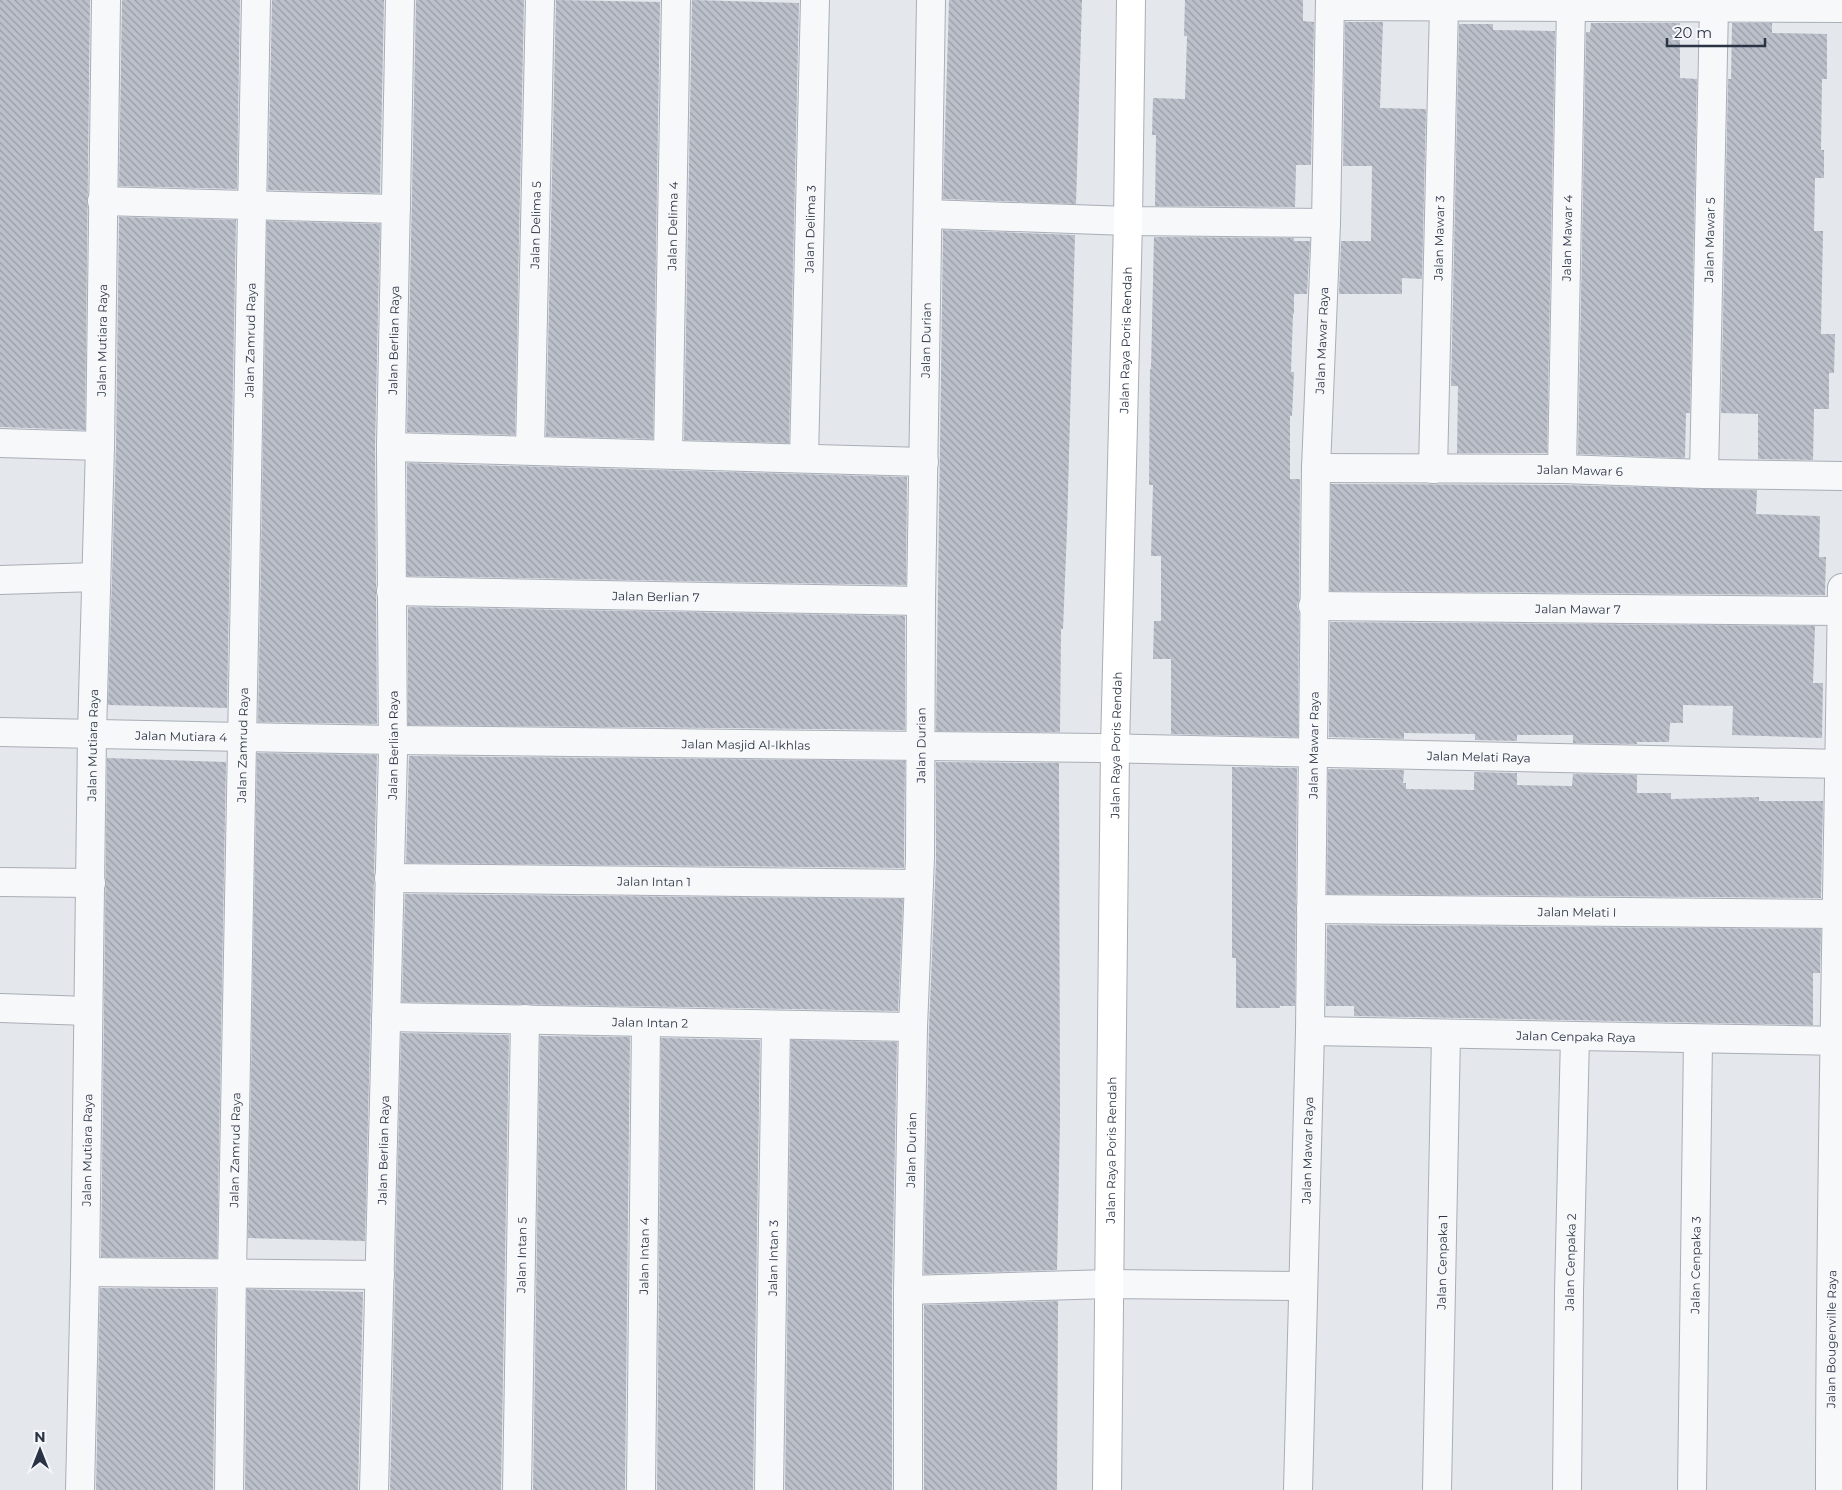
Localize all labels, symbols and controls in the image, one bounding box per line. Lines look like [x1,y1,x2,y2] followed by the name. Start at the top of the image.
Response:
[1667,15,1764,47] scale bar
[1674,23,1712,42] text: 20 m
[526,181,543,270] street label: Jalan Delima 5
[664,181,680,272] street label: Jalan Delima 4
[801,185,818,274] street label: Jalan Delima 3
[1430,195,1447,282] street label: Jalan Mawar 3
[1558,195,1575,282] street label: Jalan Mawar 4
[1701,197,1717,284] street label: Jalan Mawar 5
[1116,266,1134,415] street label: Jalan Raya Poris Rendah
[241,282,258,399] street label: Jalan Zamrud Raya
[93,284,110,398] street label: Jalan Mutiara Raya
[385,285,402,396] street label: Jalan Berlian Raya
[1311,286,1331,395] street label: Jalan Mawar Raya
[917,302,933,379] street label: Jalan Durian
[1536,461,1623,479] street label: Jalan Mawar 6
[611,588,700,604] street label: Jalan Berlian 7
[1534,601,1621,616] street label: Jalan Mawar 7
[1107,671,1124,820] street label: Jalan Raya Poris Rendah
[233,687,251,804] street label: Jalan Zamrud Raya
[84,688,101,803] street label: Jalan Mutiara Raya
[384,690,401,801] street label: Jalan Berlian Raya
[1305,691,1321,800] street label: Jalan Mawar Raya
[913,707,928,784] street label: Jalan Durian
[134,727,227,744] street label: Jalan Mutiara 4
[681,736,810,752] street label: Jalan Masjid Al-Ikhlas
[1426,748,1531,765] street label: Jalan Melati Raya
[616,873,691,889] street label: Jalan Intan 1
[1537,904,1616,919] street label: Jalan Melati I
[611,1014,688,1030] street label: Jalan Intan 2
[1515,1027,1636,1045] street label: Jalan Cenpaka Raya
[1102,1076,1119,1225] street label: Jalan Raya Poris Rendah
[226,1092,243,1209] street label: Jalan Zamrud Raya
[78,1094,95,1208] street label: Jalan Mutiara Raya
[374,1095,392,1206] street label: Jalan Berlian Raya
[1298,1096,1316,1205] street label: Jalan Mawar Raya
[902,1112,919,1189] street label: Jalan Durian
[1561,1213,1578,1312] street label: Jalan Cenpaka 2
[1433,1214,1450,1311] street label: Jalan Cenpaka 1
[1687,1216,1703,1315] street label: Jalan Cenpaka 3
[513,1217,529,1294] street label: Jalan Intan 5
[636,1217,651,1296] street label: Jalan Intan 4
[764,1220,781,1297] street label: Jalan Intan 3
[1823,1270,1839,1409] street label: Jalan Bougenville Raya
[15,1425,65,1475] north arrow
[34,1428,46,1446] text: N

